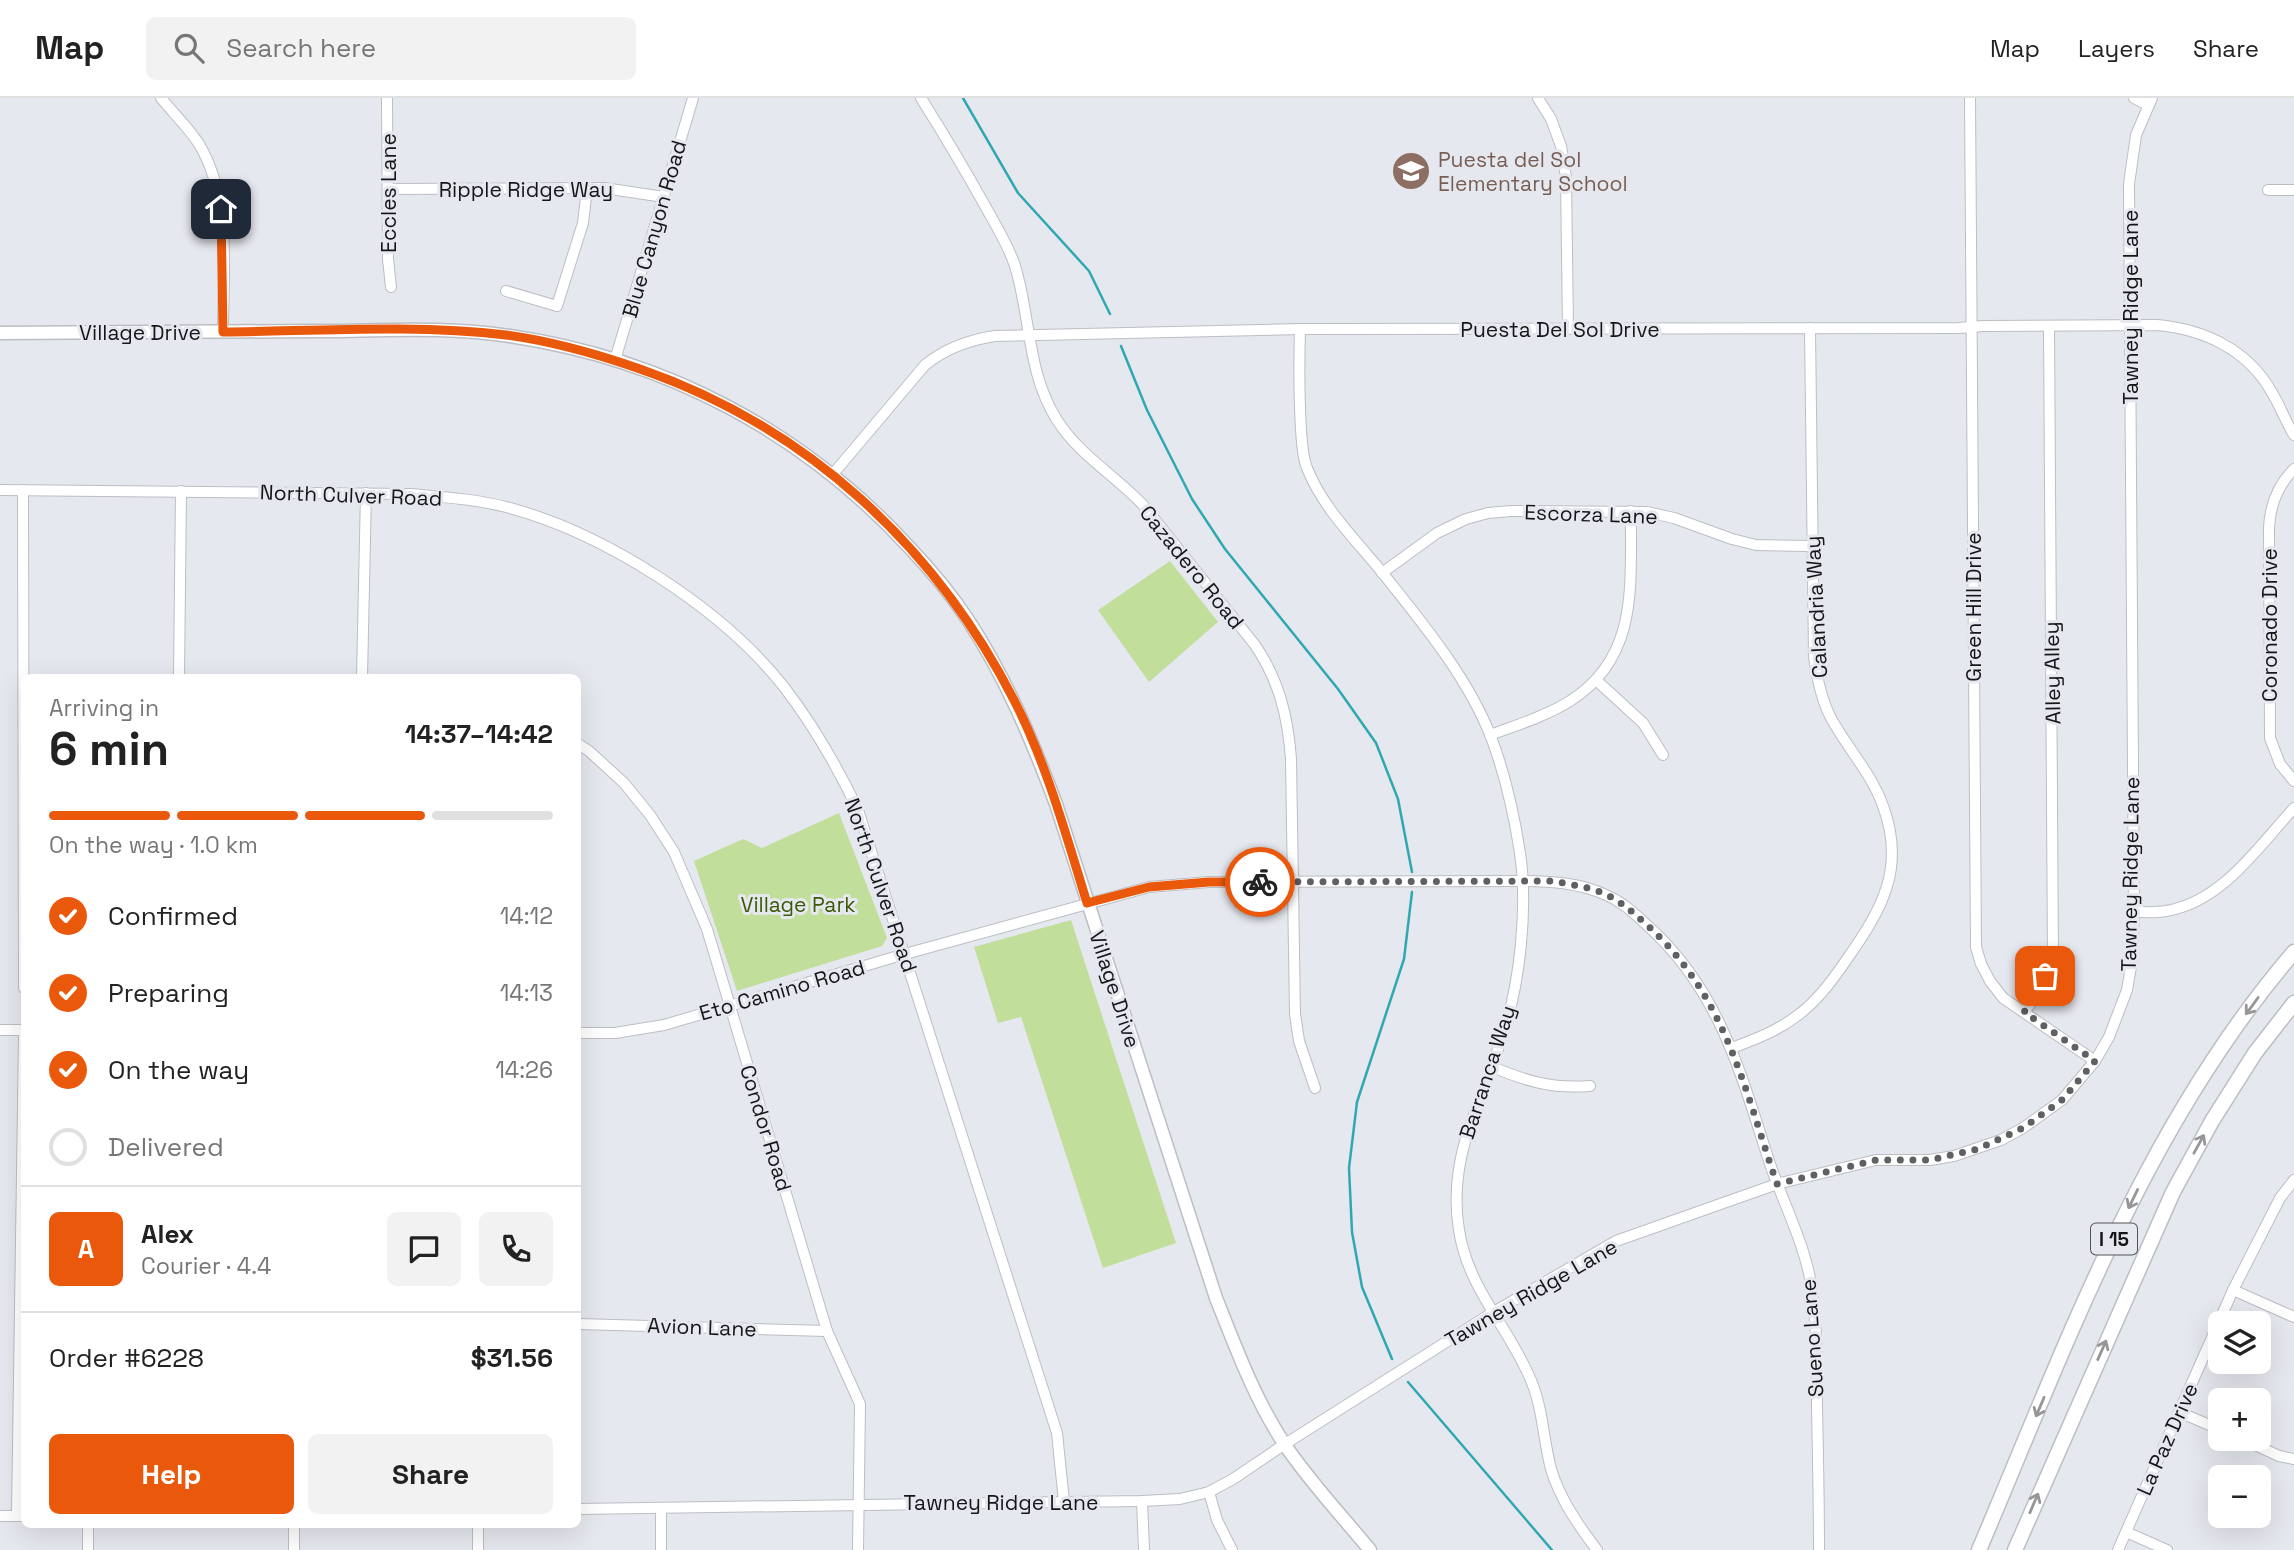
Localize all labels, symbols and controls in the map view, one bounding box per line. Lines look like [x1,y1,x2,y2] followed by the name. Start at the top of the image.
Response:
[146,17,636,80] search box
[35,27,104,69] text: Map
[170,29,208,67] icon: search
[226,31,376,65] text: Search here
[1990,33,2040,64] text: Map
[2078,33,2155,64] text: Layers
[2193,33,2259,64] text: Share
[375,133,402,253] street label: Eccles Lane
[616,137,692,321] street label: Blue Canyon Road
[1438,146,1628,197] place label: Puesta del Sol Elementary School
[1390,150,1432,192] school or university icon: Puesta del Sol Elementary School
[439,176,613,203] street label: Ripple Ridge Way
[191,179,251,239] pin
[202,190,240,228] icon: home
[2117,210,2144,404] street label: Tawney Ridge Lane
[1460,316,1660,343] street label: Puesta Del Sol Drive
[79,319,201,346] street label: Village Drive
[259,478,443,512] street label: North Culver Road
[1524,498,1658,530] street label: Escorza Lane
[1134,500,1250,634] street label: Cazadero Road
[1960,532,1987,682] street label: Green Hill Drive
[1799,535,1833,679] street label: Calandria Way
[2256,548,2283,702] street label: Coronado Drive
[2038,621,2066,725] street label: Alley Alley
[49,693,159,723] text: Arriving in
[405,717,553,751] text: 14:37–14:42
[49,720,169,778] text: 6 min
[2115,776,2145,972] street label: Tawney Ridge Lane
[839,794,923,976] street label: North Culver Road
[49,830,258,860] text: On the way · 1.0 km
[1225,847,1295,917] courier
[1241,863,1279,901] icon: bike
[740,891,856,918] park label: Village Park
[49,897,87,935] icon: check
[108,899,238,933] text: Confirmed
[500,901,553,931] text: 14:12
[1083,927,1147,1051] street label: Village Drive
[2015,946,2075,1006] pin
[696,953,868,1027] street label: Eto Camino Road
[2026,957,2064,995] icon: bag
[49,974,87,1012] icon: check
[108,976,229,1010] text: Preparing
[500,978,553,1008] text: 14:13
[2245,996,2260,1015] one-way arrow
[1453,1002,1521,1142] street label: Barranca Way
[49,1051,87,1089] icon: check
[108,1053,249,1087] text: On the way
[495,1055,553,1085] text: 14:26
[734,1062,798,1194] street label: Condor Road
[108,1130,224,1164] text: Delivered
[2193,1134,2206,1155] one-way arrow
[2125,1188,2139,1209] one-way arrow
[387,1212,461,1286] button: chat
[479,1212,553,1286] button: phone
[141,1217,194,1251] text: Alex
[2091,1224,2137,1254] road number: I 15
[78,1232,94,1266] text: A
[1440,1233,1622,1353] street label: Tawney Ridge Lane
[141,1251,271,1281] text: Courier · 4.4
[1794,1278,1830,1398] street label: Sueno Lane
[2208,1311,2271,1528] map controls
[2208,1311,2271,1374] button: layers
[647,1312,757,1342] street label: Avion Lane
[2096,1339,2109,1361] one-way arrow
[49,1341,204,1375] text: Order #6228
[471,1341,553,1375] text: $31.56
[2130,1379,2204,1499] street label: La Paz Drive
[2208,1388,2271,1451] button: +
[2033,1396,2046,1417] one-way arrow
[49,1434,294,1514] button: Help
[308,1434,553,1514] button: Share
[2208,1465,2271,1528] button: −
[904,1489,1098,1516] street label: Tawney Ridge Lane
[2029,1493,2042,1515] one-way arrow

